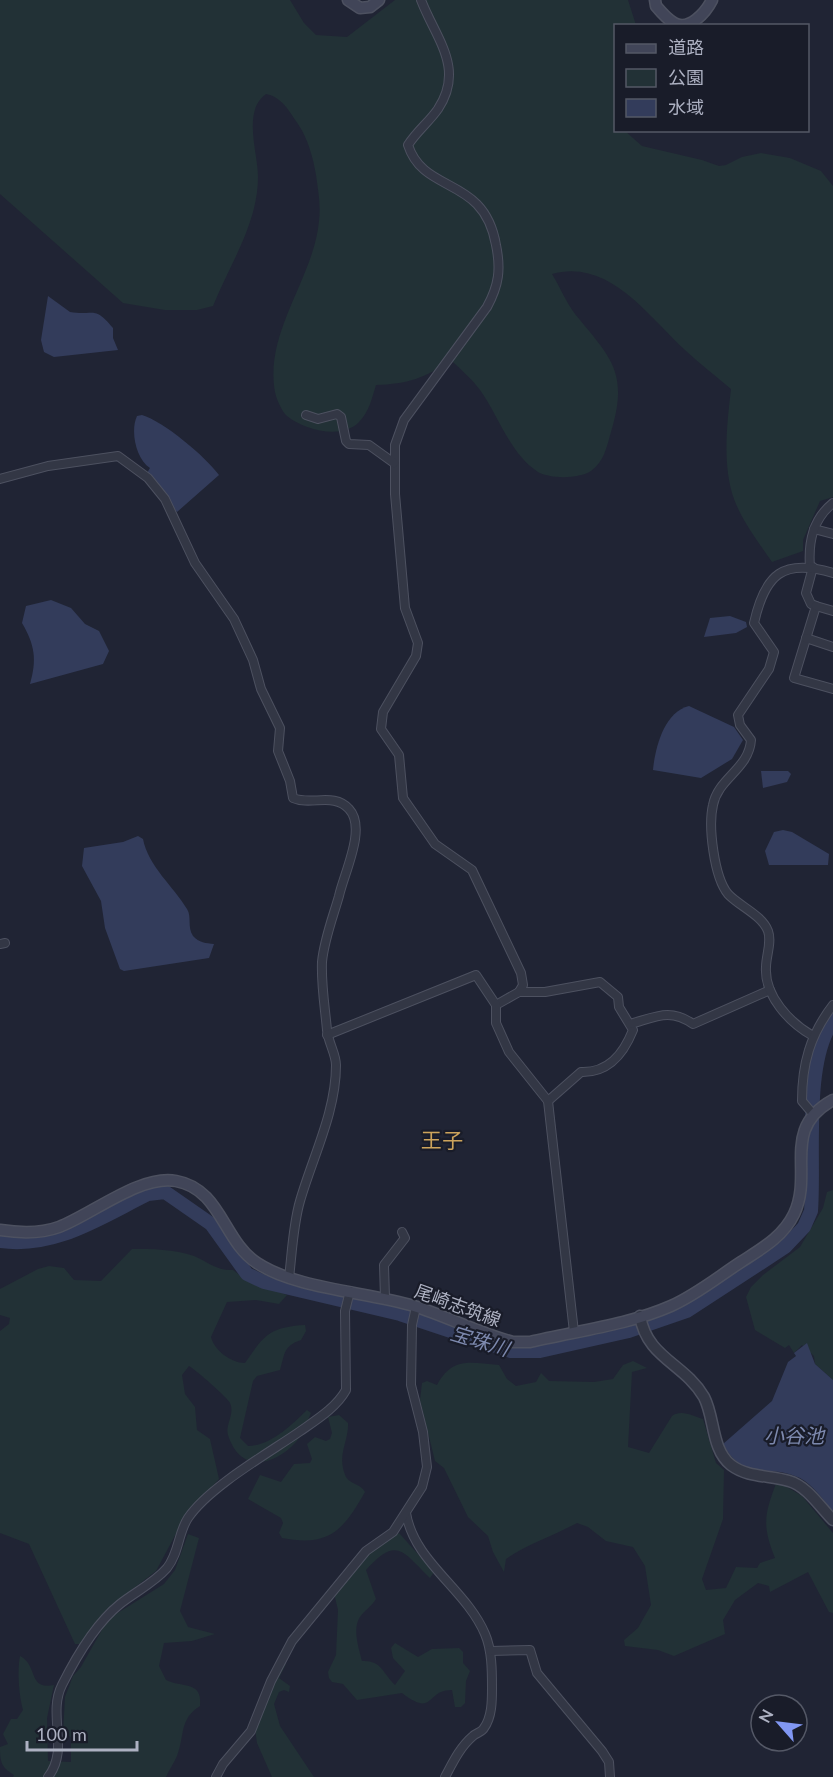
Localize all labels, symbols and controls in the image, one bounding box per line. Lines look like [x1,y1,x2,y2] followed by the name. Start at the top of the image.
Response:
[614,24,809,132] legend
[668,36,704,58] text: 道路
[668,66,704,88] text: 公園
[668,96,704,118] text: 水域
[421,1127,463,1152] district label: 王子
[412,1279,504,1331] street label: 尾崎志筑線
[448,1320,514,1361] water label: 宝珠川
[764,1423,826,1447] water label: 小谷池
[749,1693,809,1753] north arrow
[754,1706,777,1726] text: N
[27,1714,136,1752] scale bar
[36,1723,87,1745] text: 100 m

